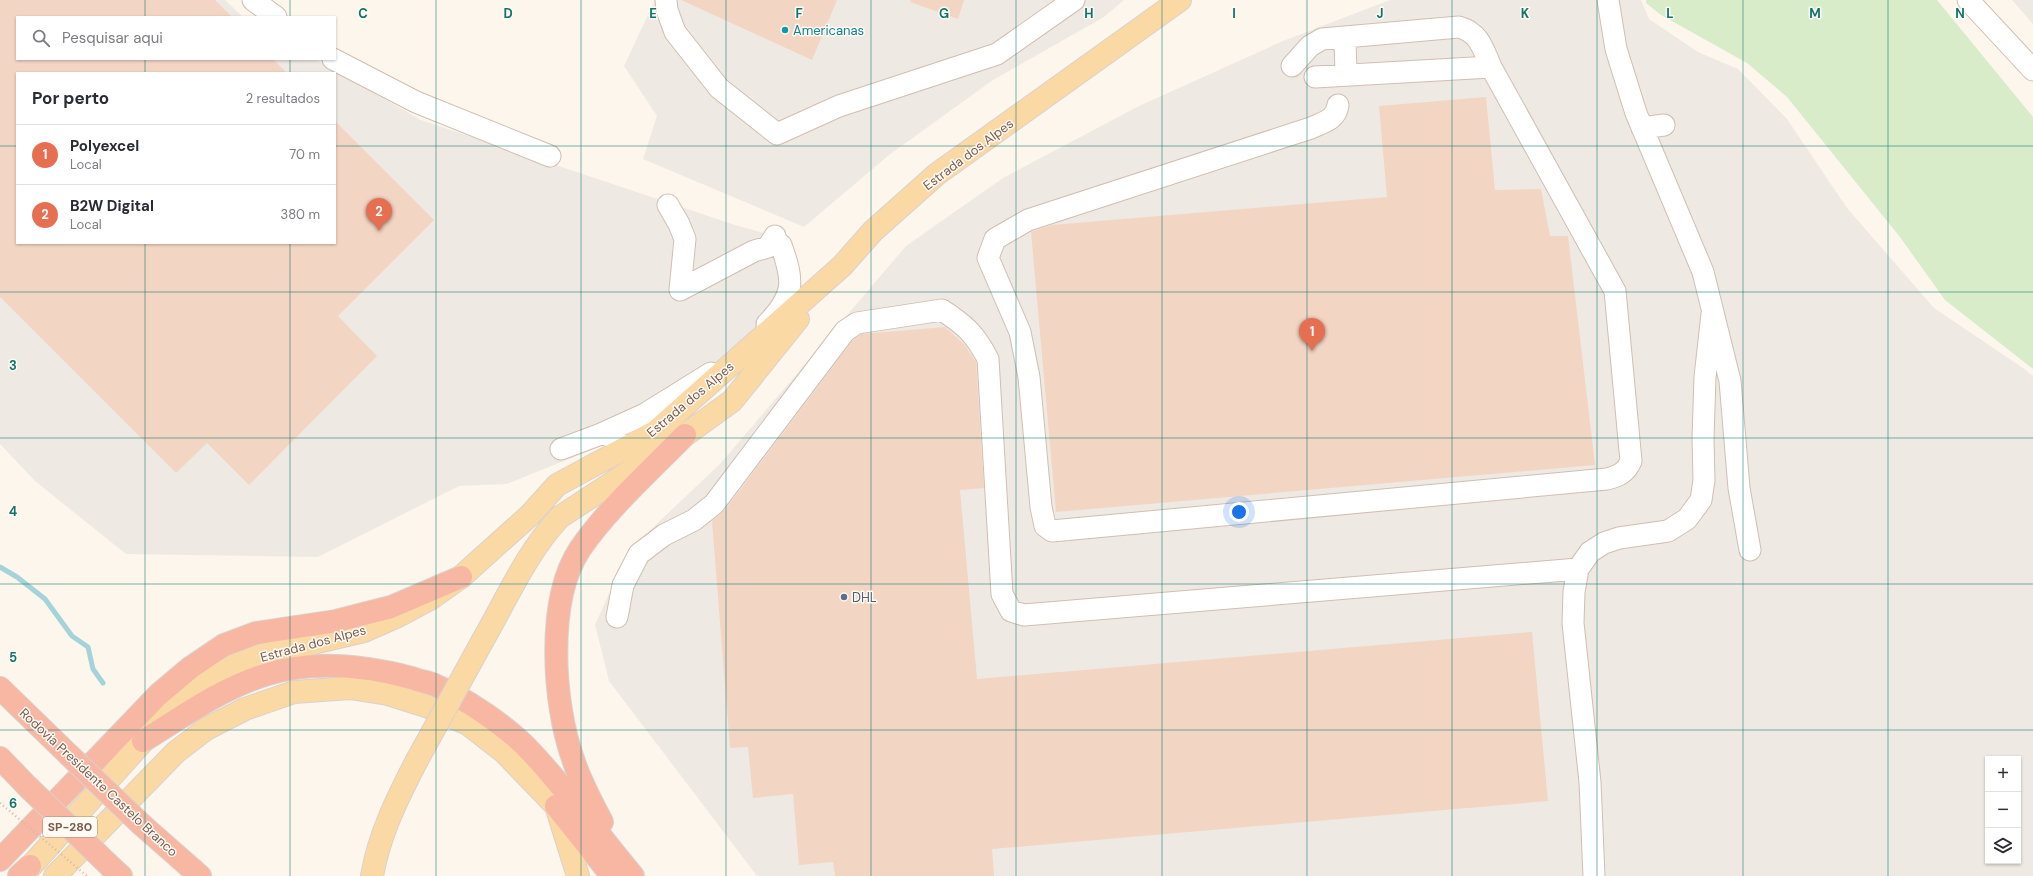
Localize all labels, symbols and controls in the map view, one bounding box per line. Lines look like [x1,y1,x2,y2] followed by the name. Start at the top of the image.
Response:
[358,5,368,22] text: C
[503,5,513,22] text: D
[649,5,657,22] text: E
[795,5,803,22] text: F
[939,5,949,22] text: G
[1084,5,1094,22] text: H
[1232,5,1236,22] text: I
[1376,5,1384,22] text: J
[1521,5,1530,22] text: K
[1666,5,1674,22] text: L
[1809,5,1821,22] text: M
[1955,5,1965,22] text: N
[16,16,336,60] search box
[793,22,864,39] place label: Americanas
[780,25,790,35] marker: Americanas
[30,27,52,49] icon: search
[62,28,163,48] text: Pesquisar aqui
[32,87,109,109] text: Por perto
[246,90,320,107] text: 2 resultados
[920,115,1017,194] street label: Estrada dos Alpes
[70,136,139,156] text: Polyexcel
[43,146,47,163] text: 1
[289,146,320,163] text: 70 m
[70,156,102,173] text: Local
[70,196,154,216] text: B2W Digital
[366,198,392,231] pin: 2
[41,206,49,223] text: 2
[280,206,320,223] text: 380 m
[70,216,102,233] text: Local
[1299,318,1325,351] pin: 1
[9,357,17,374] text: 3
[643,358,737,441] street label: Estrada dos Alpes
[1229,502,1249,522] your location
[9,503,17,520] text: 4
[852,589,877,606] place label: DHL
[839,592,849,602] marker: DHL
[258,621,368,666] street label: Estrada dos Alpes
[9,649,17,666] text: 5
[16,704,182,860] street label: Rodovia Presidente Castelo Branco
[1985,756,2021,864] map controls
[1985,756,2021,792] button: +
[1985,792,2021,828] button: −
[9,795,17,812] text: 6
[43,817,97,837] road number: SP-280
[1985,828,2021,864] button: layers

